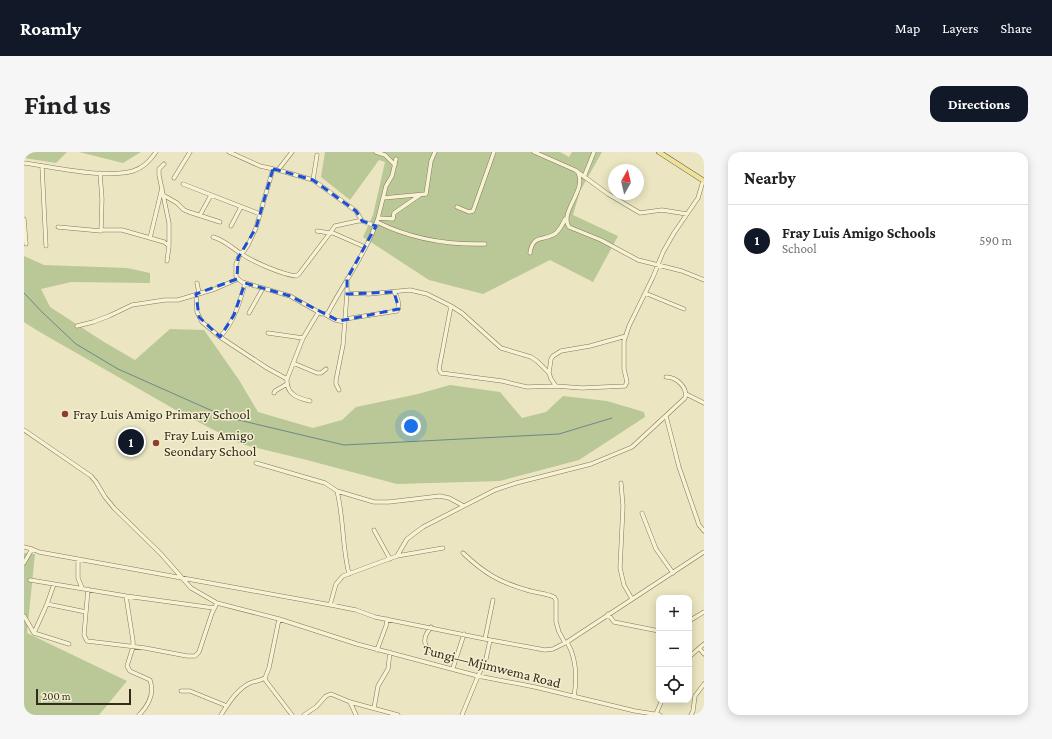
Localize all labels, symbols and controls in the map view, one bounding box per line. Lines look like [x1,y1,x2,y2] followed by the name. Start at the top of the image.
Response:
[20,18,81,39] text: Roamly
[895,20,920,36] text: Map
[942,20,979,36] text: Layers
[1001,20,1032,36] text: Share
[930,86,1028,122] button: Directions
[24,89,111,120] text: Find us
[608,164,644,200] north arrow
[744,169,796,188] text: Nearby
[782,225,936,241] text: Fray Luis Amigo Schools
[755,233,759,248] text: 1
[979,233,1012,248] text: 590 m
[782,241,817,256] text: School
[73,406,250,422] place label: Fray Luis Amigo Primary School
[60,409,70,419] marker: Fray Luis Amigo Primary School
[401,416,421,436] your location
[118,427,144,457] pin: 1
[164,427,257,459] place label: Fray Luis Amigo Seondary School
[151,438,161,448] marker: Fray Luis Amigo Seondary School
[656,595,692,703] map controls
[656,595,692,631] button: +
[656,631,692,667] button: −
[421,641,563,692] street label: Tungi—Mjimwema Road
[656,667,692,703] button: locate
[36,687,131,706] scale bar
[42,690,71,702] text: 200 m

